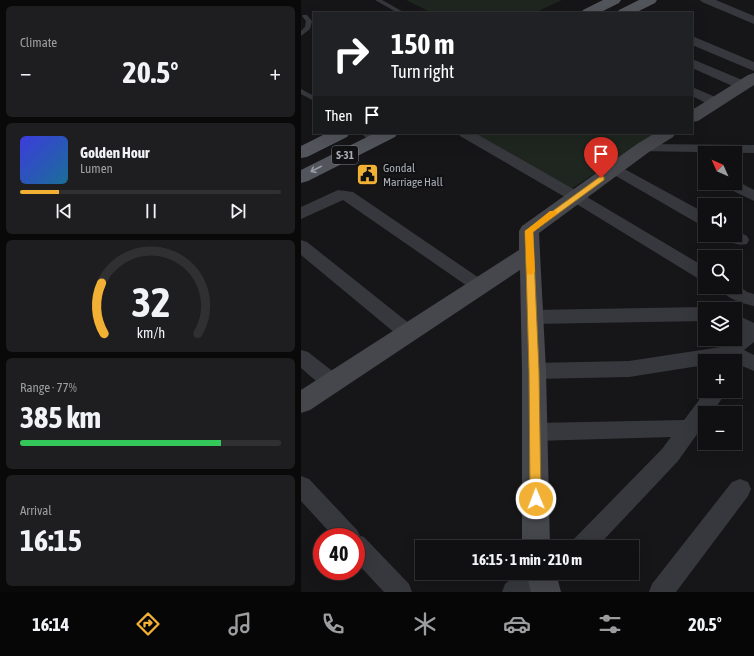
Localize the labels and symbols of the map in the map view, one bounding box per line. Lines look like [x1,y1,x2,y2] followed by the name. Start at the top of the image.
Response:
[584,137,618,178] pin
[332,146,358,164] road number: S-31
[698,146,742,190] north arrow
[383,161,444,189] place label: Gondal Marriage Hall
[354,162,380,188] public building icon: Gondal Marriage Hall
[311,166,323,174] one-way arrow
[515,478,557,520] position arrow
[313,528,365,580] speed limit sign: 40

